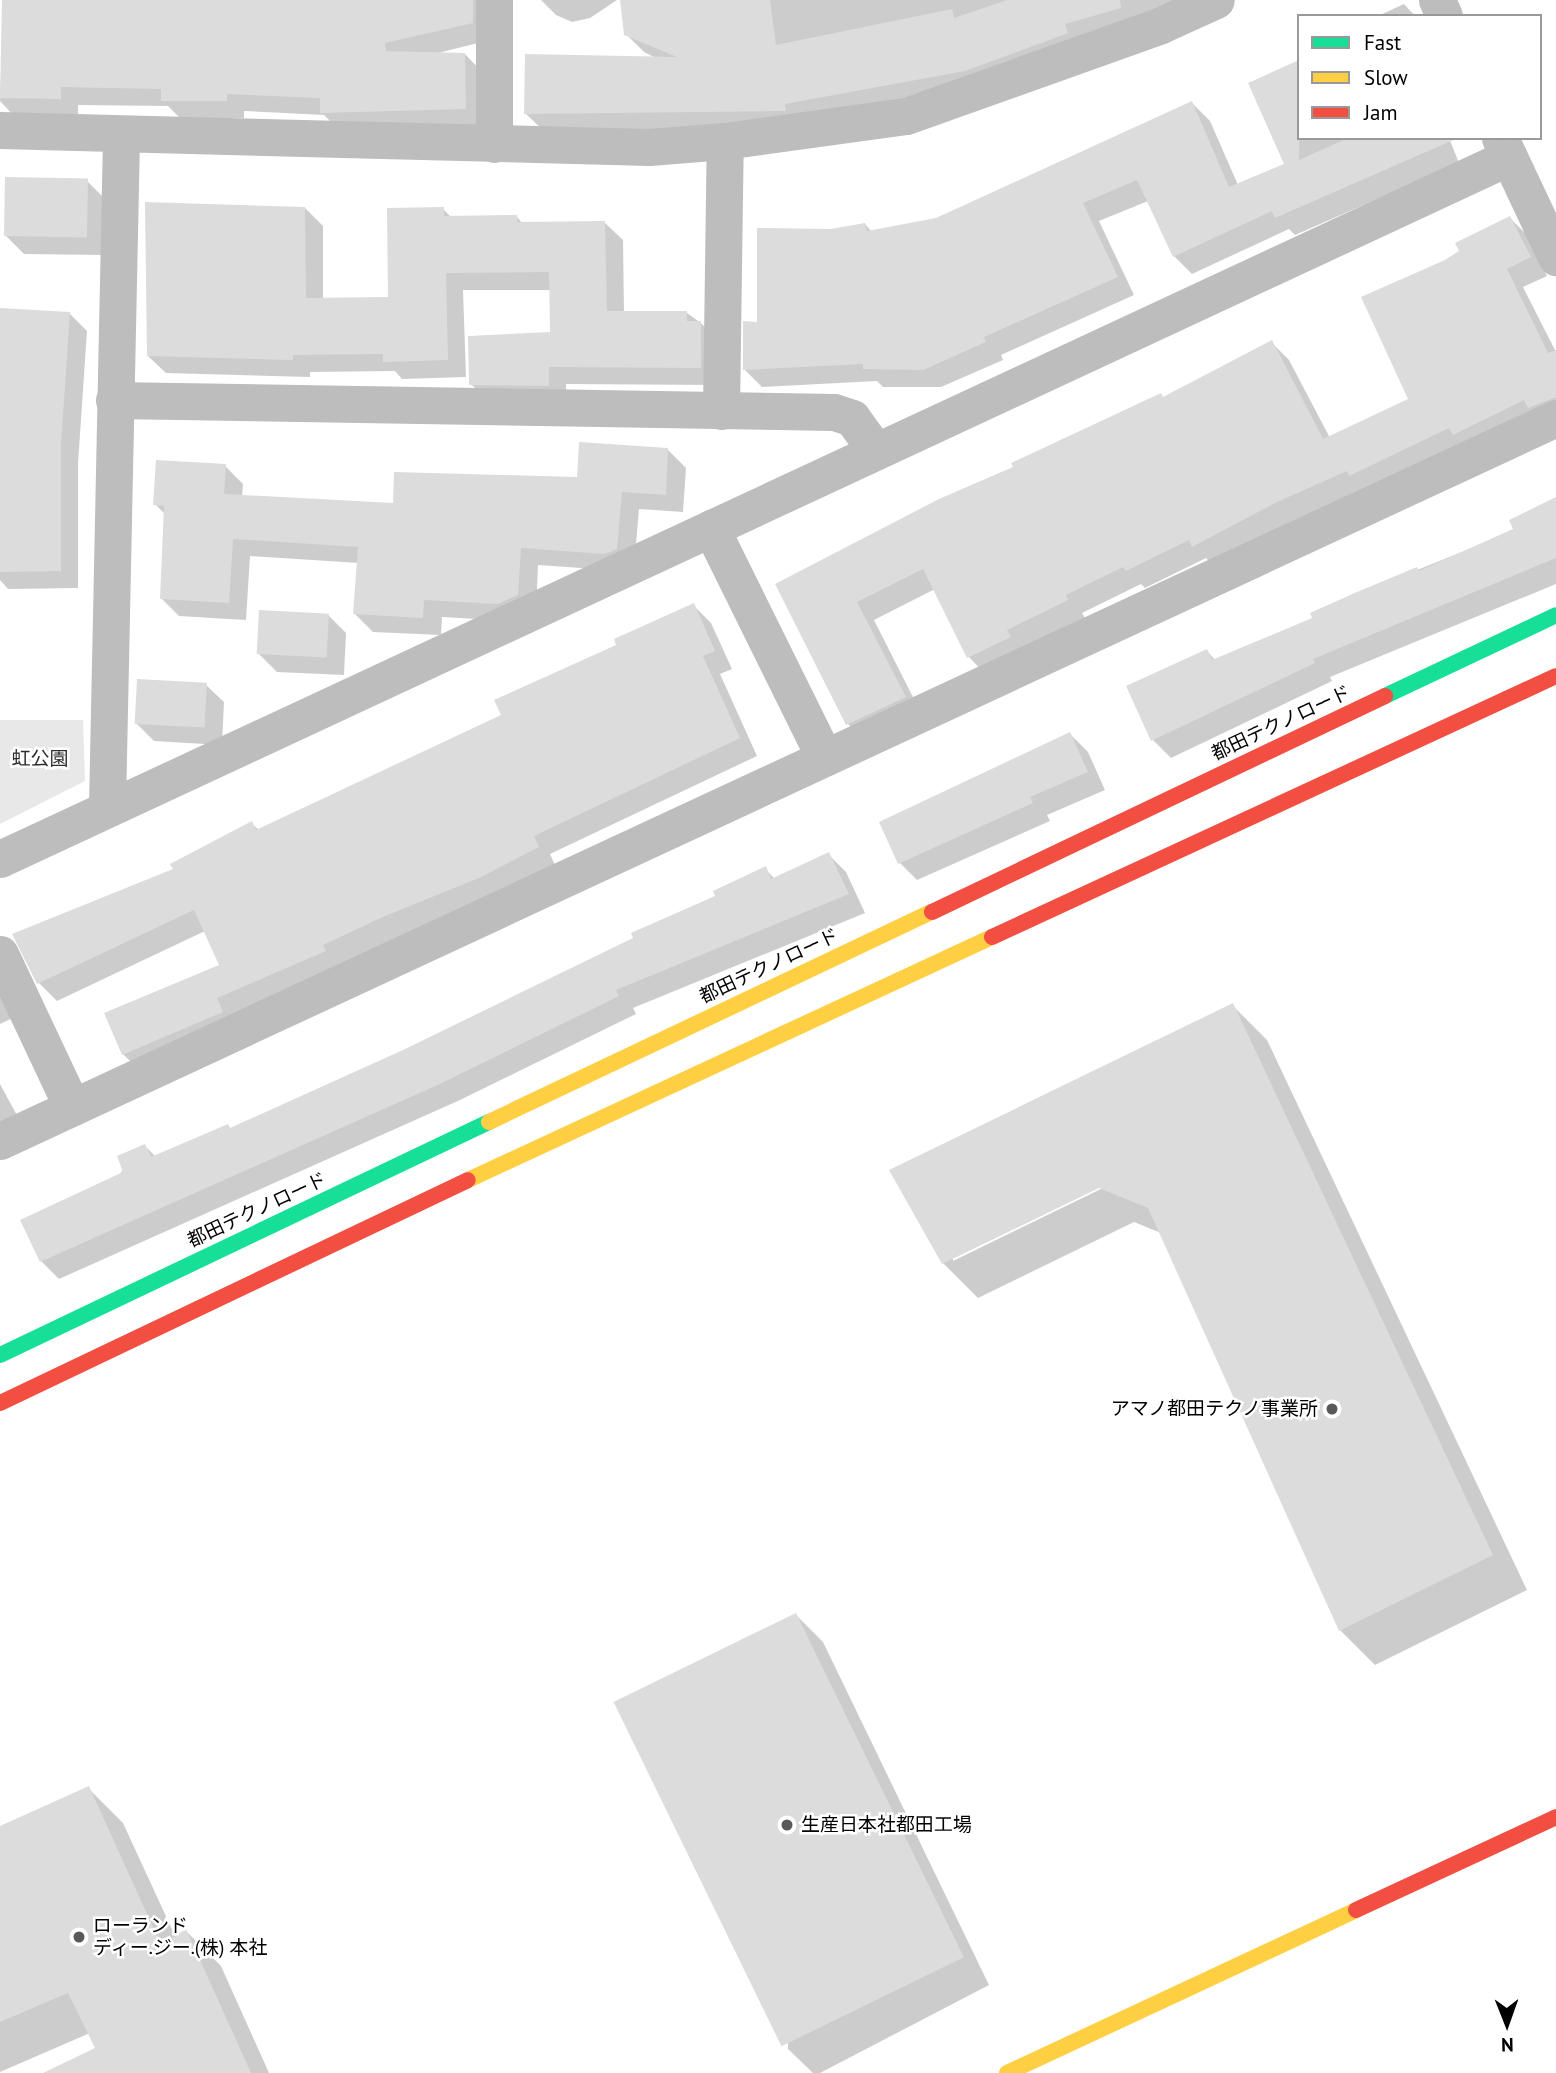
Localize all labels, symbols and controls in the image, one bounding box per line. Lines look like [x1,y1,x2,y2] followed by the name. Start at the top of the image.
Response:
[1297,14,1542,140] legend
[1364,29,1401,56] text: Fast
[1364,64,1408,91] text: Slow
[1364,99,1398,126] text: Jam
[1207,681,1355,765] street label: 都田テクノロード
[12,748,68,770] park label: 虹公園
[695,924,843,1008] street label: 都田テクノロード
[183,1168,331,1252] street label: 都田テクノロード
[1109,1398,1318,1420] place label: アマノ都田テクノ事業所
[1324,1401,1340,1417] marker: アマノ都田テクノ事業所
[801,1814,972,1836] place label: 生産日本社都田工場
[779,1817,795,1833] marker: 生産日本社都田工場
[93,1915,269,1959] place label: ローランド ディー.ジー.(株) 本社
[71,1929,87,1945] marker: ローランド ディー.ジー.(株) 本社
[1472,1989,1542,2059] north arrow
[1501,2033,1514,2057] text: N

